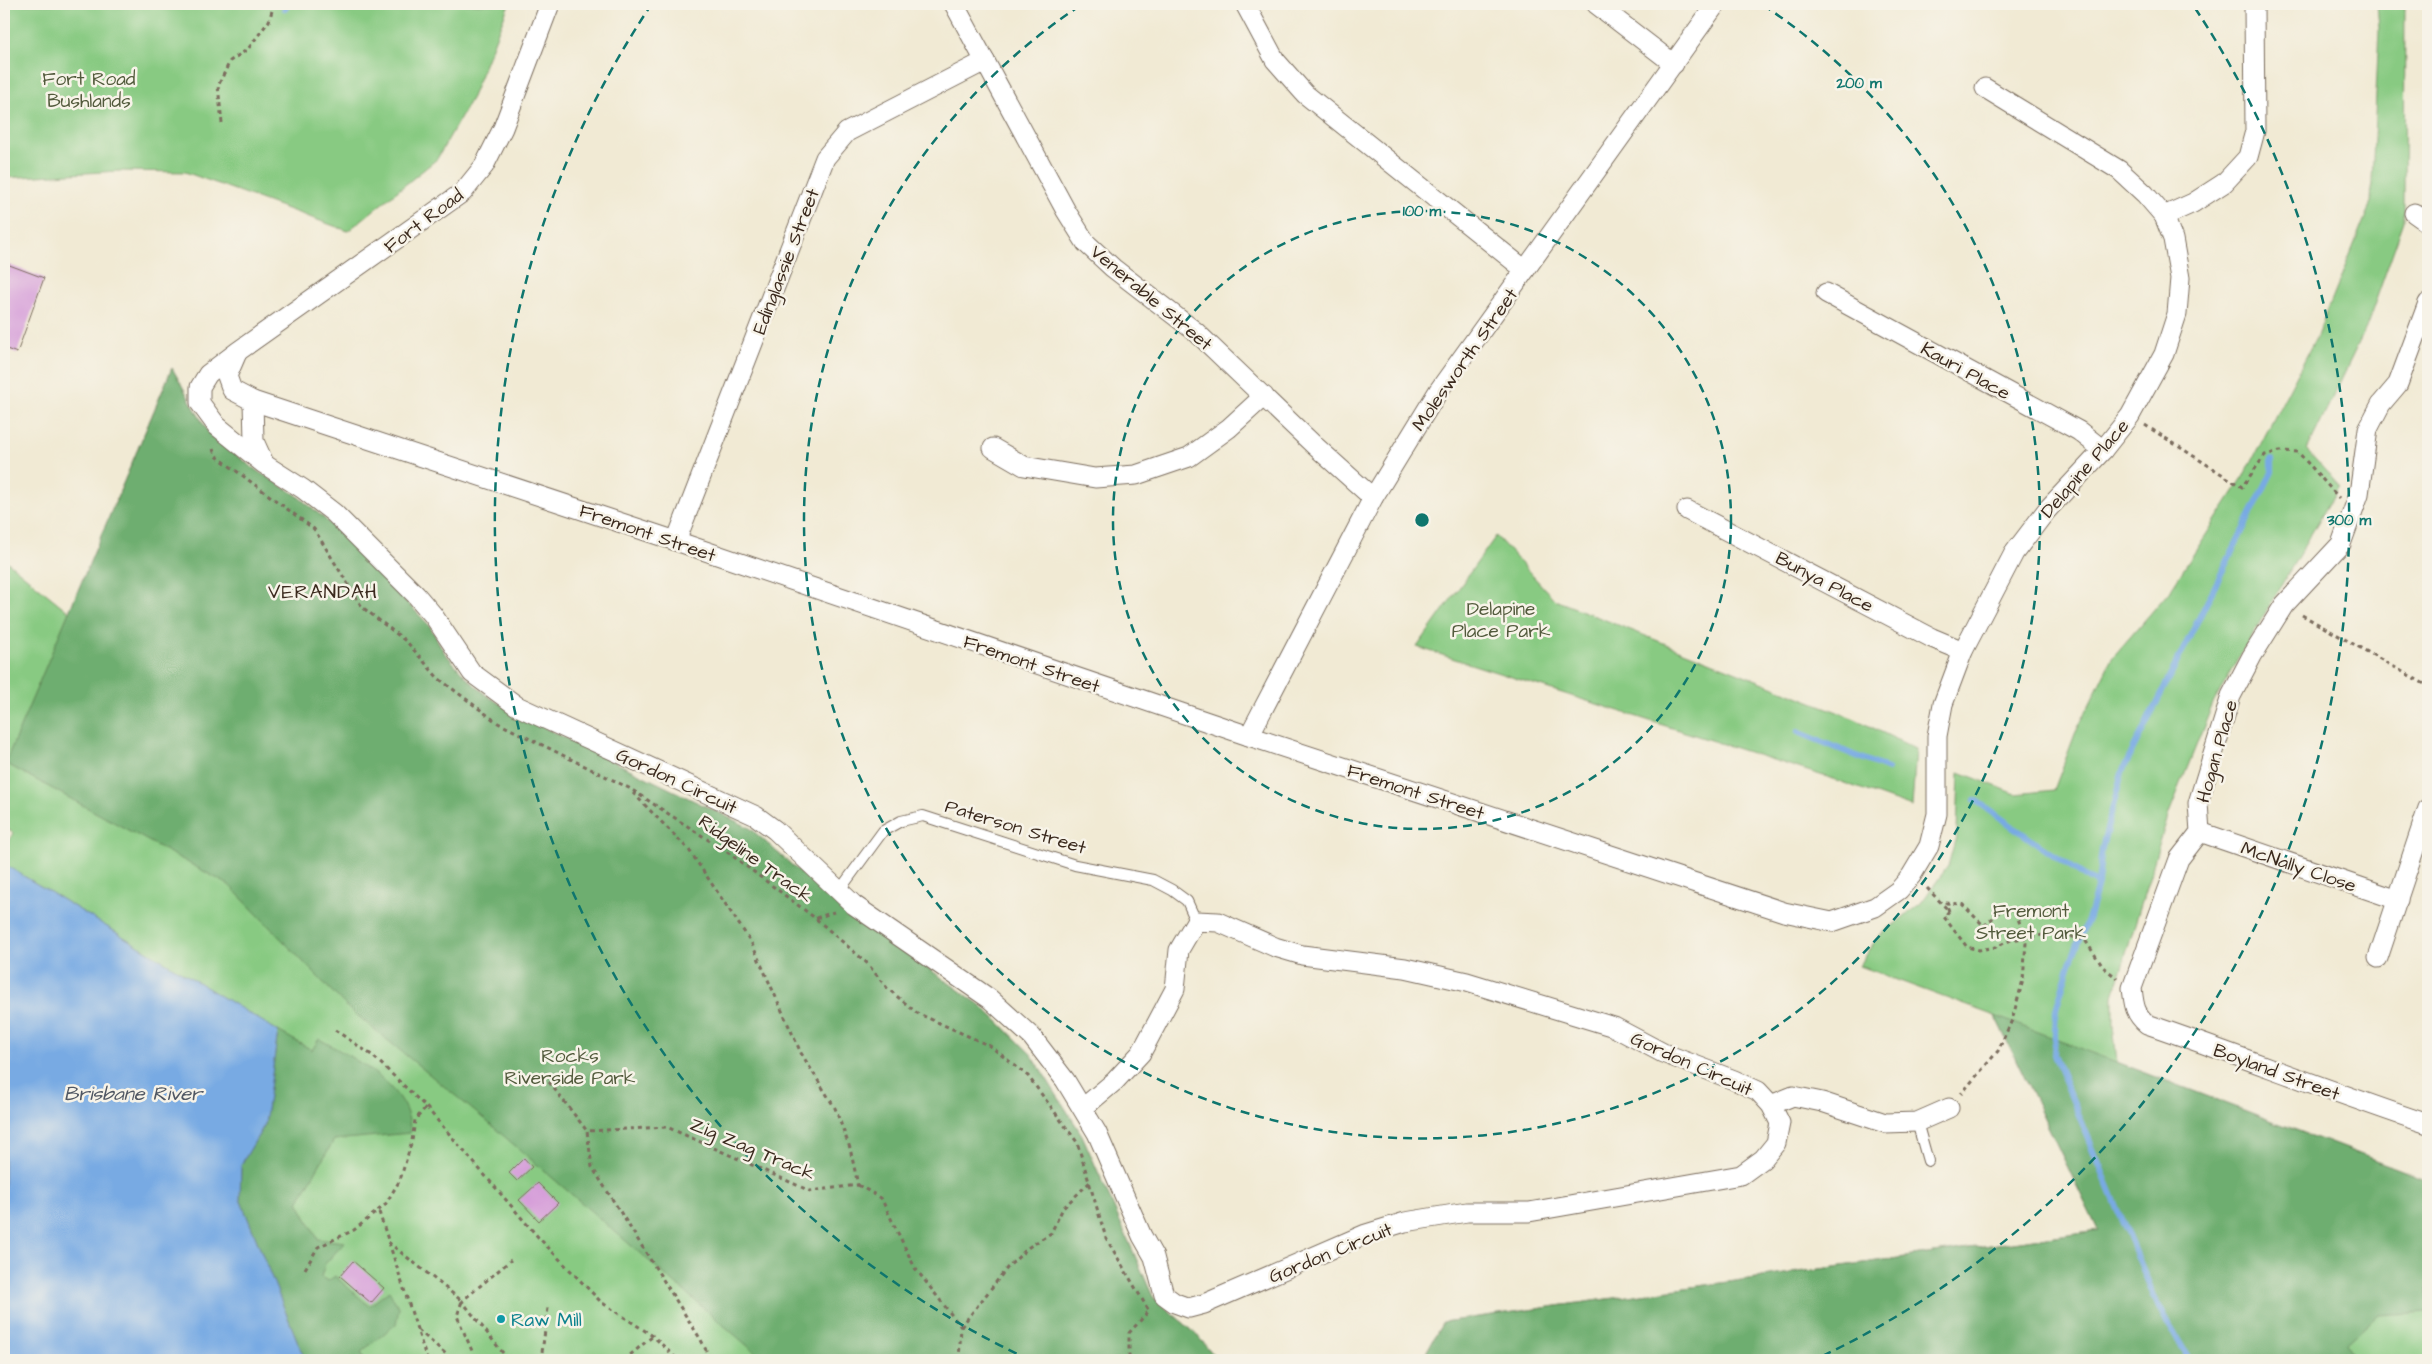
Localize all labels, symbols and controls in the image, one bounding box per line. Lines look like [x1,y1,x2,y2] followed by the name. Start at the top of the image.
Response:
[42,66,136,115] park label: Fort Road Bushlands
[1835,73,1882,94] text: 200 m
[379,182,469,260] street label: Fort Road
[746,184,828,339] street label: Edinglassie Street
[1403,201,1442,222] text: 100 m
[1084,239,1218,358] street label: Venerable Street
[1406,283,1525,437] street label: Molesworth Street
[1915,336,2015,407] street label: Kauri Place
[2035,414,2136,524] street label: Delapine Place
[576,497,720,570] street label: Fremont Street
[2326,510,2371,531] text: 300 m
[1413,511,1431,529] centre of rings
[1770,545,1878,620] street label: Bunya Place
[268,578,378,606] district label: VERANDAH
[1452,596,1551,645] park label: Delapine Place Park
[960,628,1104,701] street label: Fremont Street
[2190,697,2246,806] street label: Hogan Place
[611,741,742,821] street label: Gordon Circuit
[1343,758,1488,827] street label: Fremont Street
[942,793,1090,862] street label: Paterson Street
[692,809,818,911] street label: Ridgeline Track
[2237,835,2360,901] street label: McNally Close
[1976,898,2086,947] park label: Fremont Street Park
[1626,1025,1757,1103] street label: Gordon Circuit
[2209,1037,2344,1109] street label: Boyland Street
[504,1043,636,1092] park label: Rocks Riverside Park
[64,1080,204,1108] water label: Brisbane River
[686,1111,819,1189] street label: Zig Zag Track
[1265,1216,1397,1290] street label: Gordon Circuit
[511,1307,582,1334] place label: Raw Mill
[495,1313,507,1325] marker: Raw Mill

